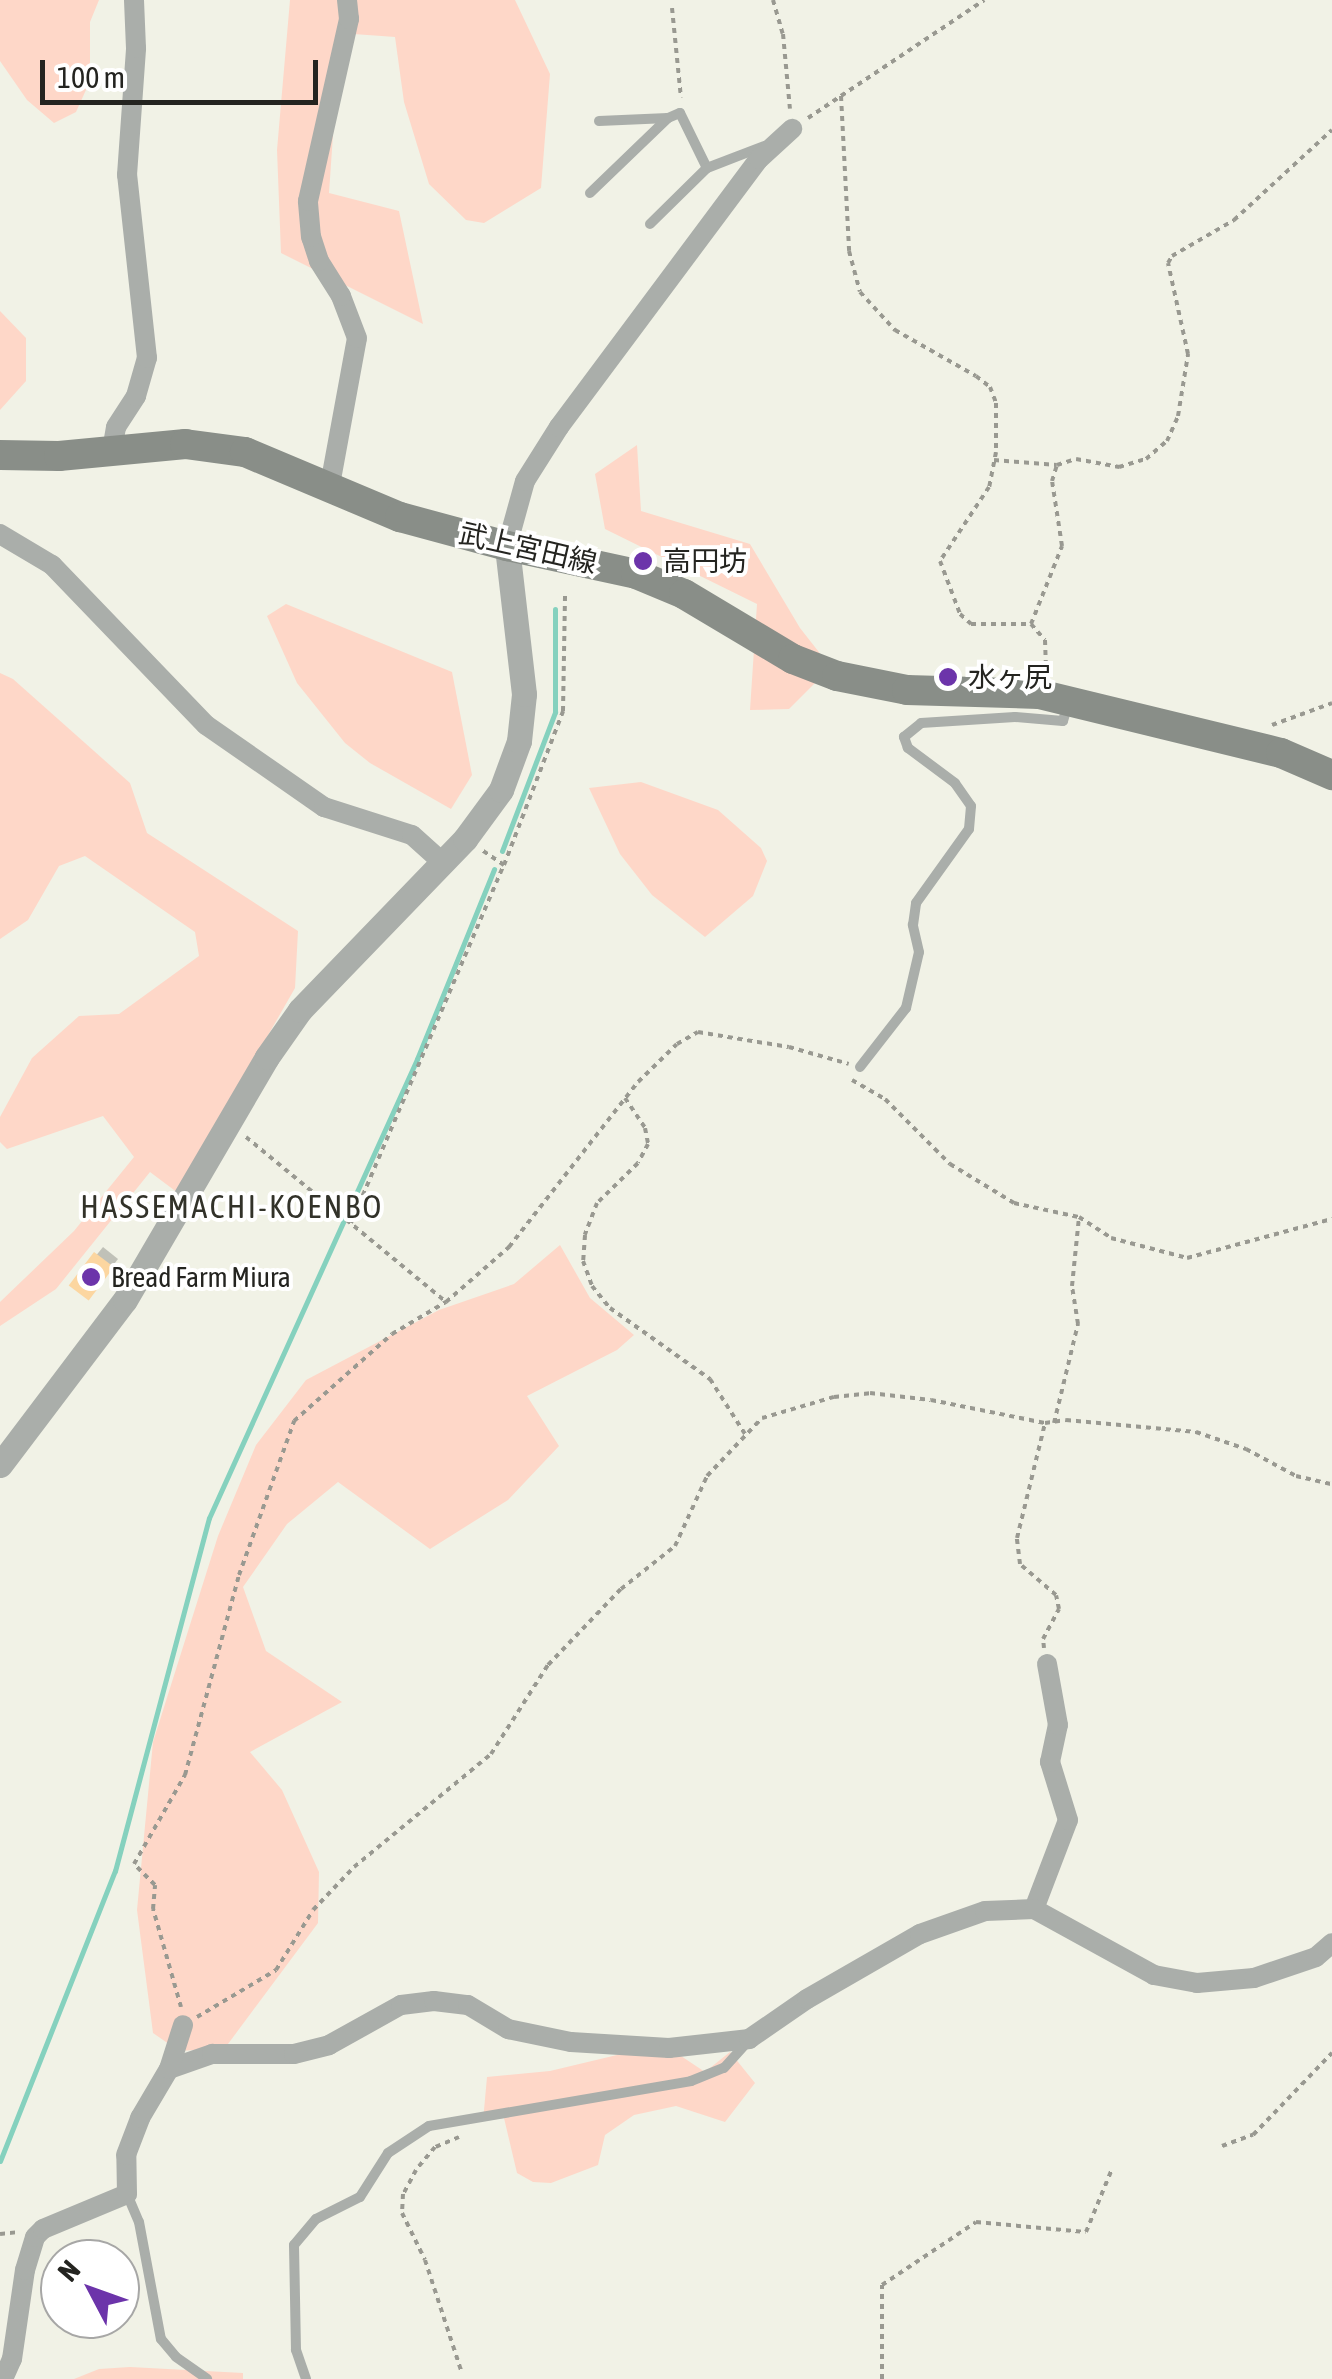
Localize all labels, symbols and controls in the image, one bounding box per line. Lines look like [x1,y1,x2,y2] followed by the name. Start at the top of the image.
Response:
[45,40,322,102] scale bar
[57,60,125,94] text: 100 m
[456,516,600,580] street label: 武上宮田線
[663,544,747,578] place label: 高円坊
[632,550,654,572] marker: 高円坊
[968,660,1052,694] place label: 水ヶ尻
[937,666,959,688] marker: 水ヶ尻
[80,1188,384,1226] district label: HASSEMACHI-KOENBO
[111,1260,291,1294] place label: Bread Farm Miura
[80,1266,102,1288] marker: Bread Farm Miura
[40,2239,140,2339] north arrow
[51,2254,86,2287] text: N

